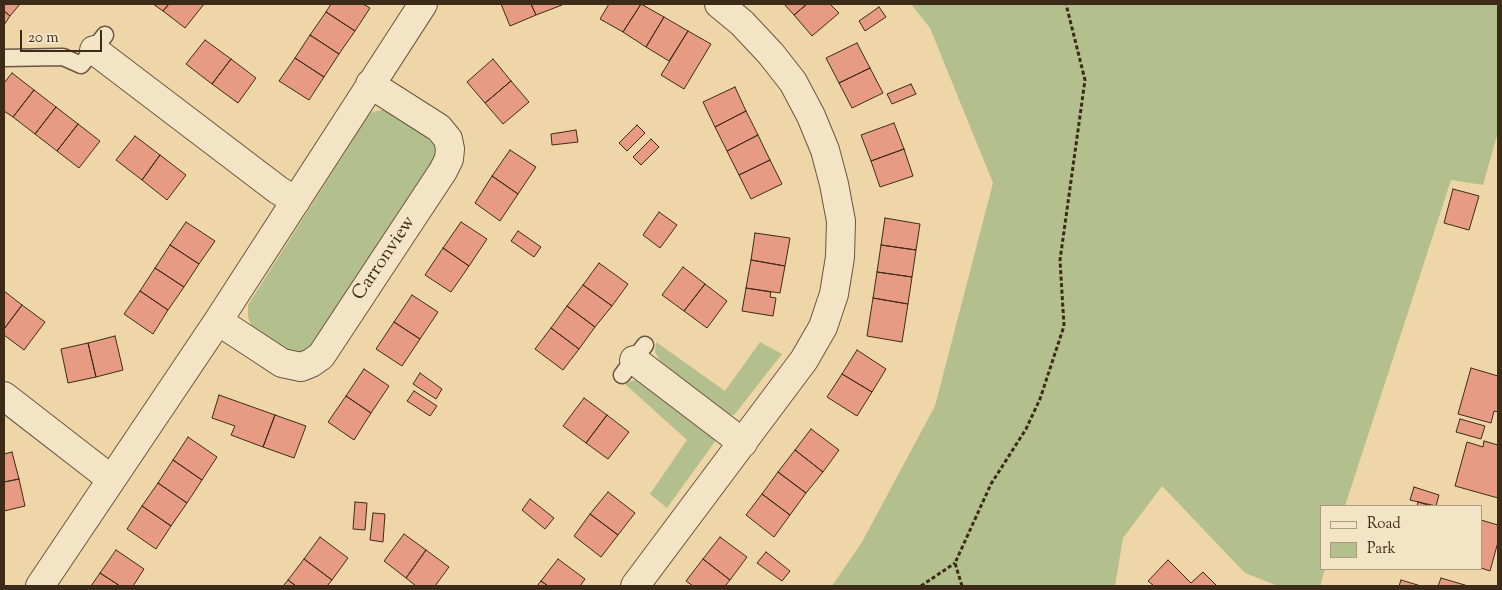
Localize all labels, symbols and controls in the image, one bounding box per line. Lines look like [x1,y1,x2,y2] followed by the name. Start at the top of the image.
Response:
[22,20,105,52] scale bar
[28,28,59,49] text: 20 m
[348,212,422,306] street label: Carronview
[1320,505,1482,570] legend
[1367,514,1401,535] text: Road
[1367,539,1396,560] text: Park

